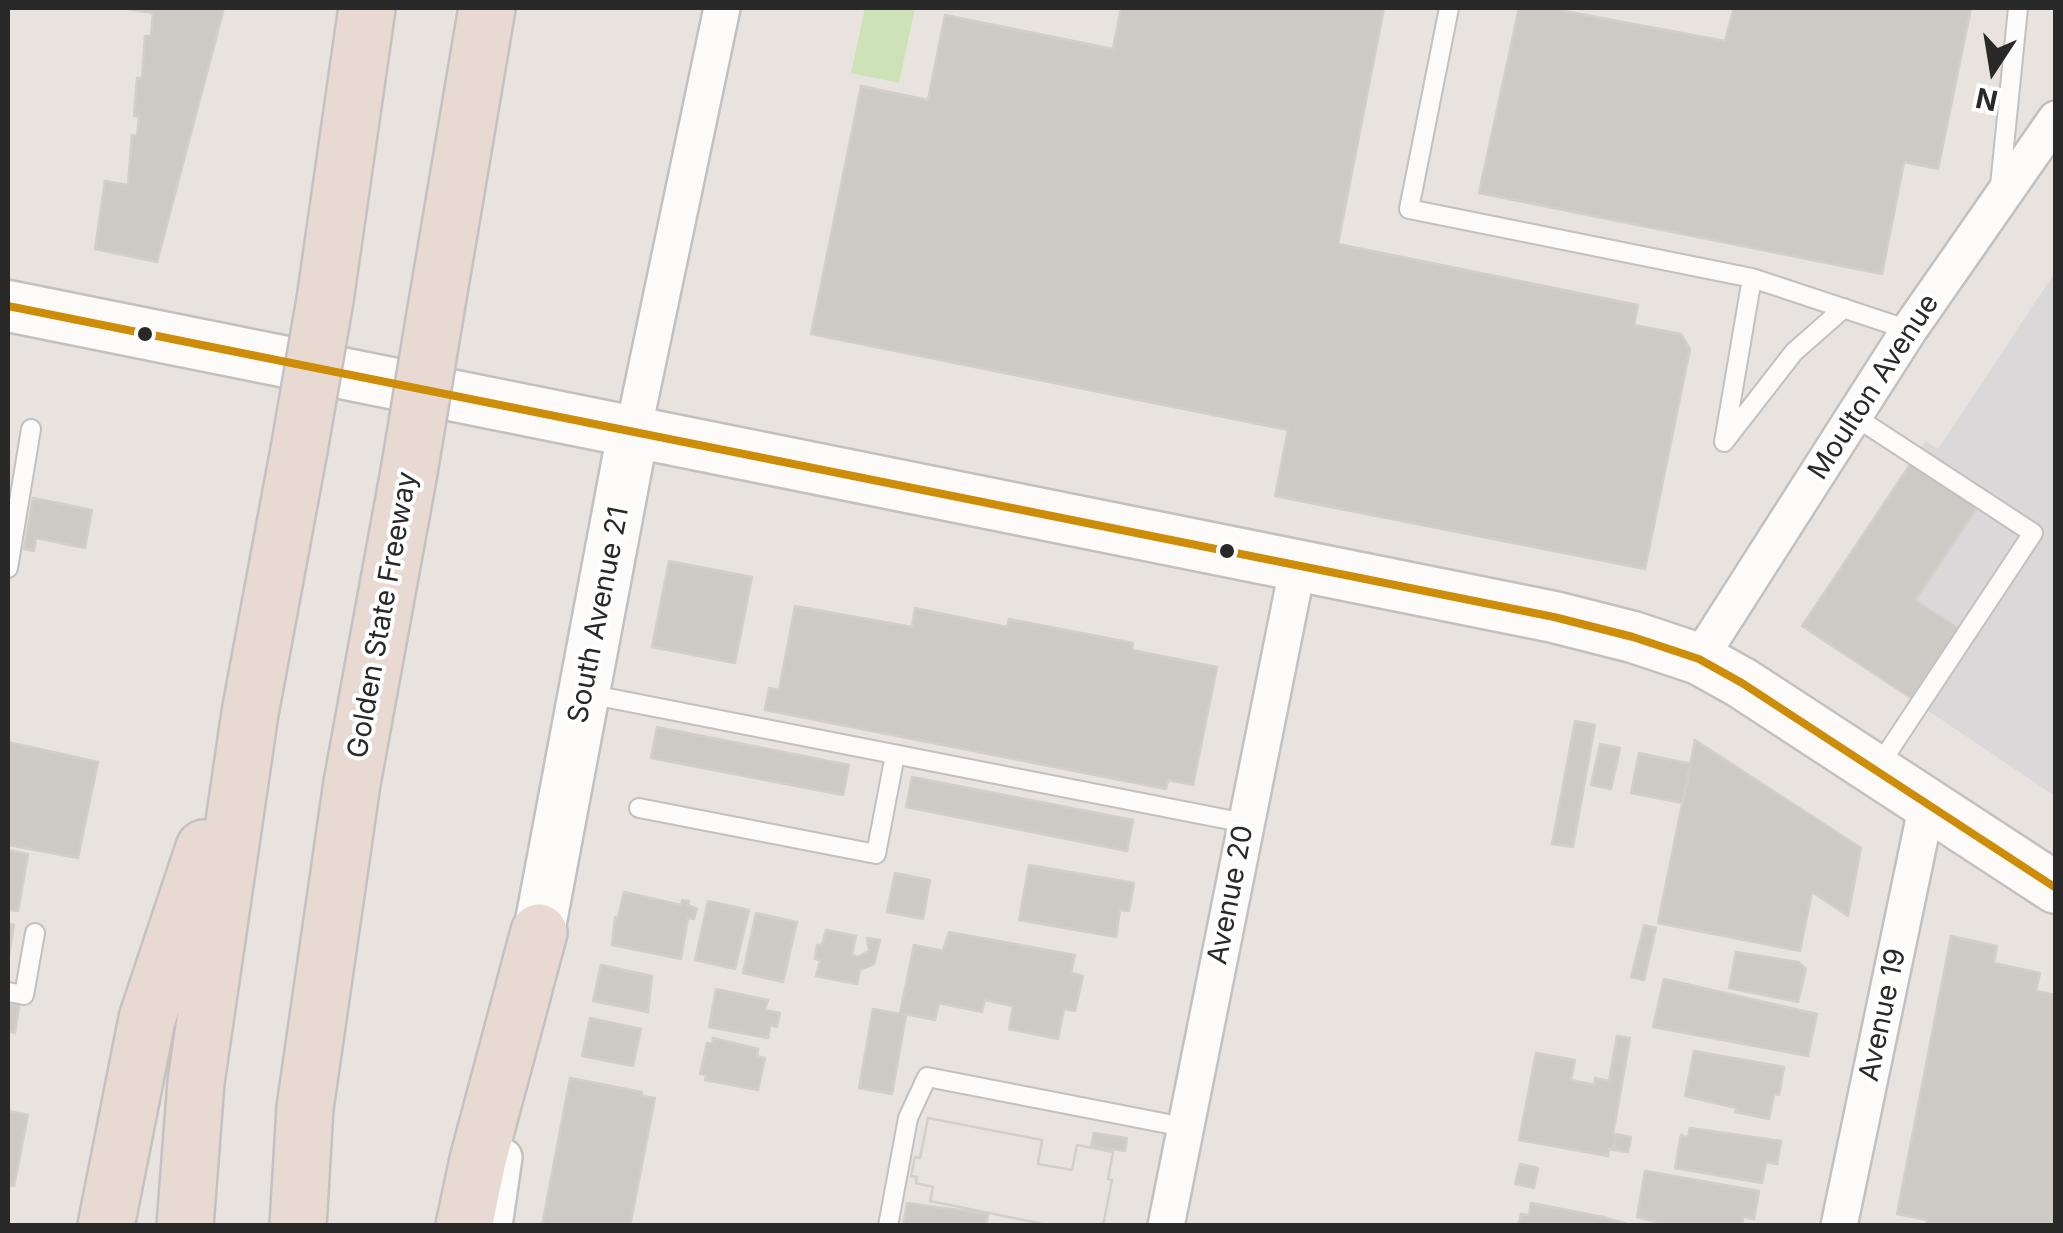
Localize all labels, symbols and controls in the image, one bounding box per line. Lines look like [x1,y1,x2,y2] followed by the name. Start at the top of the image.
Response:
[1943,20,2043,120] north arrow
[1973,80,2001,118] text: N
[1802,288,1946,486] street label: Moulton Avenue
[135,324,155,344] unlabelled marker
[341,469,425,761] street label: Golden State Freeway
[562,504,636,726] street label: South Avenue 21
[1217,541,1237,561] unlabelled marker
[1201,823,1261,967] street label: Avenue 20
[1853,945,1913,1085] street label: Avenue 19

